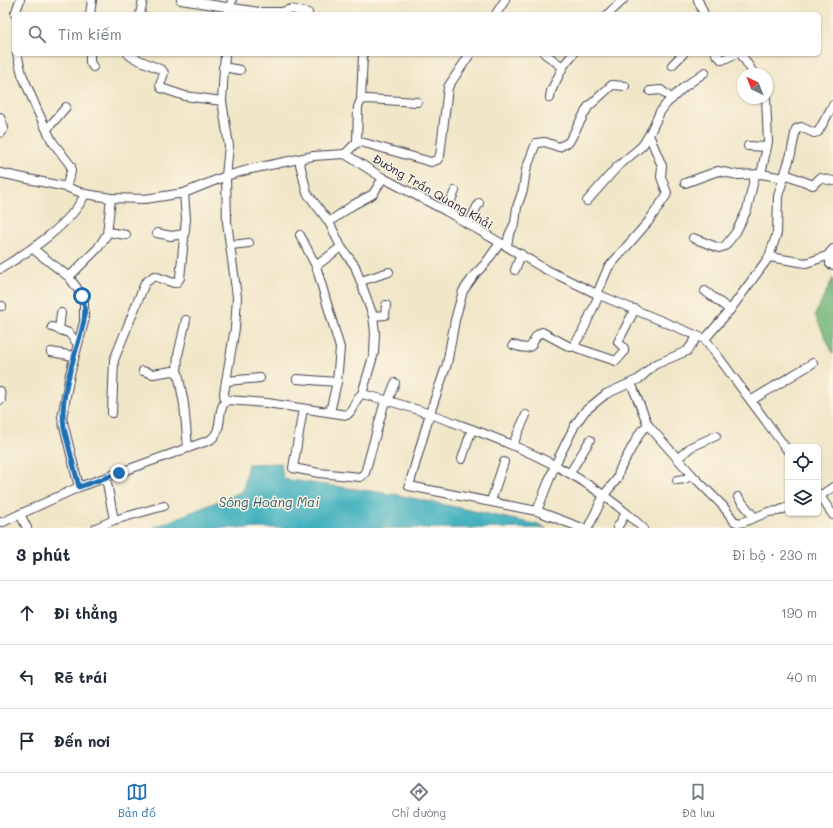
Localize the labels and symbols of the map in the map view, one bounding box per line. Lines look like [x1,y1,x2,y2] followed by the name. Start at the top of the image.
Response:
[737,68,773,104] north arrow
[370,150,496,232] street label: Đường Trần Quang Khải
[73,287,91,305] route start
[110,464,128,482] route end
[219,493,319,510] water label: Sông Hoàng Mai

